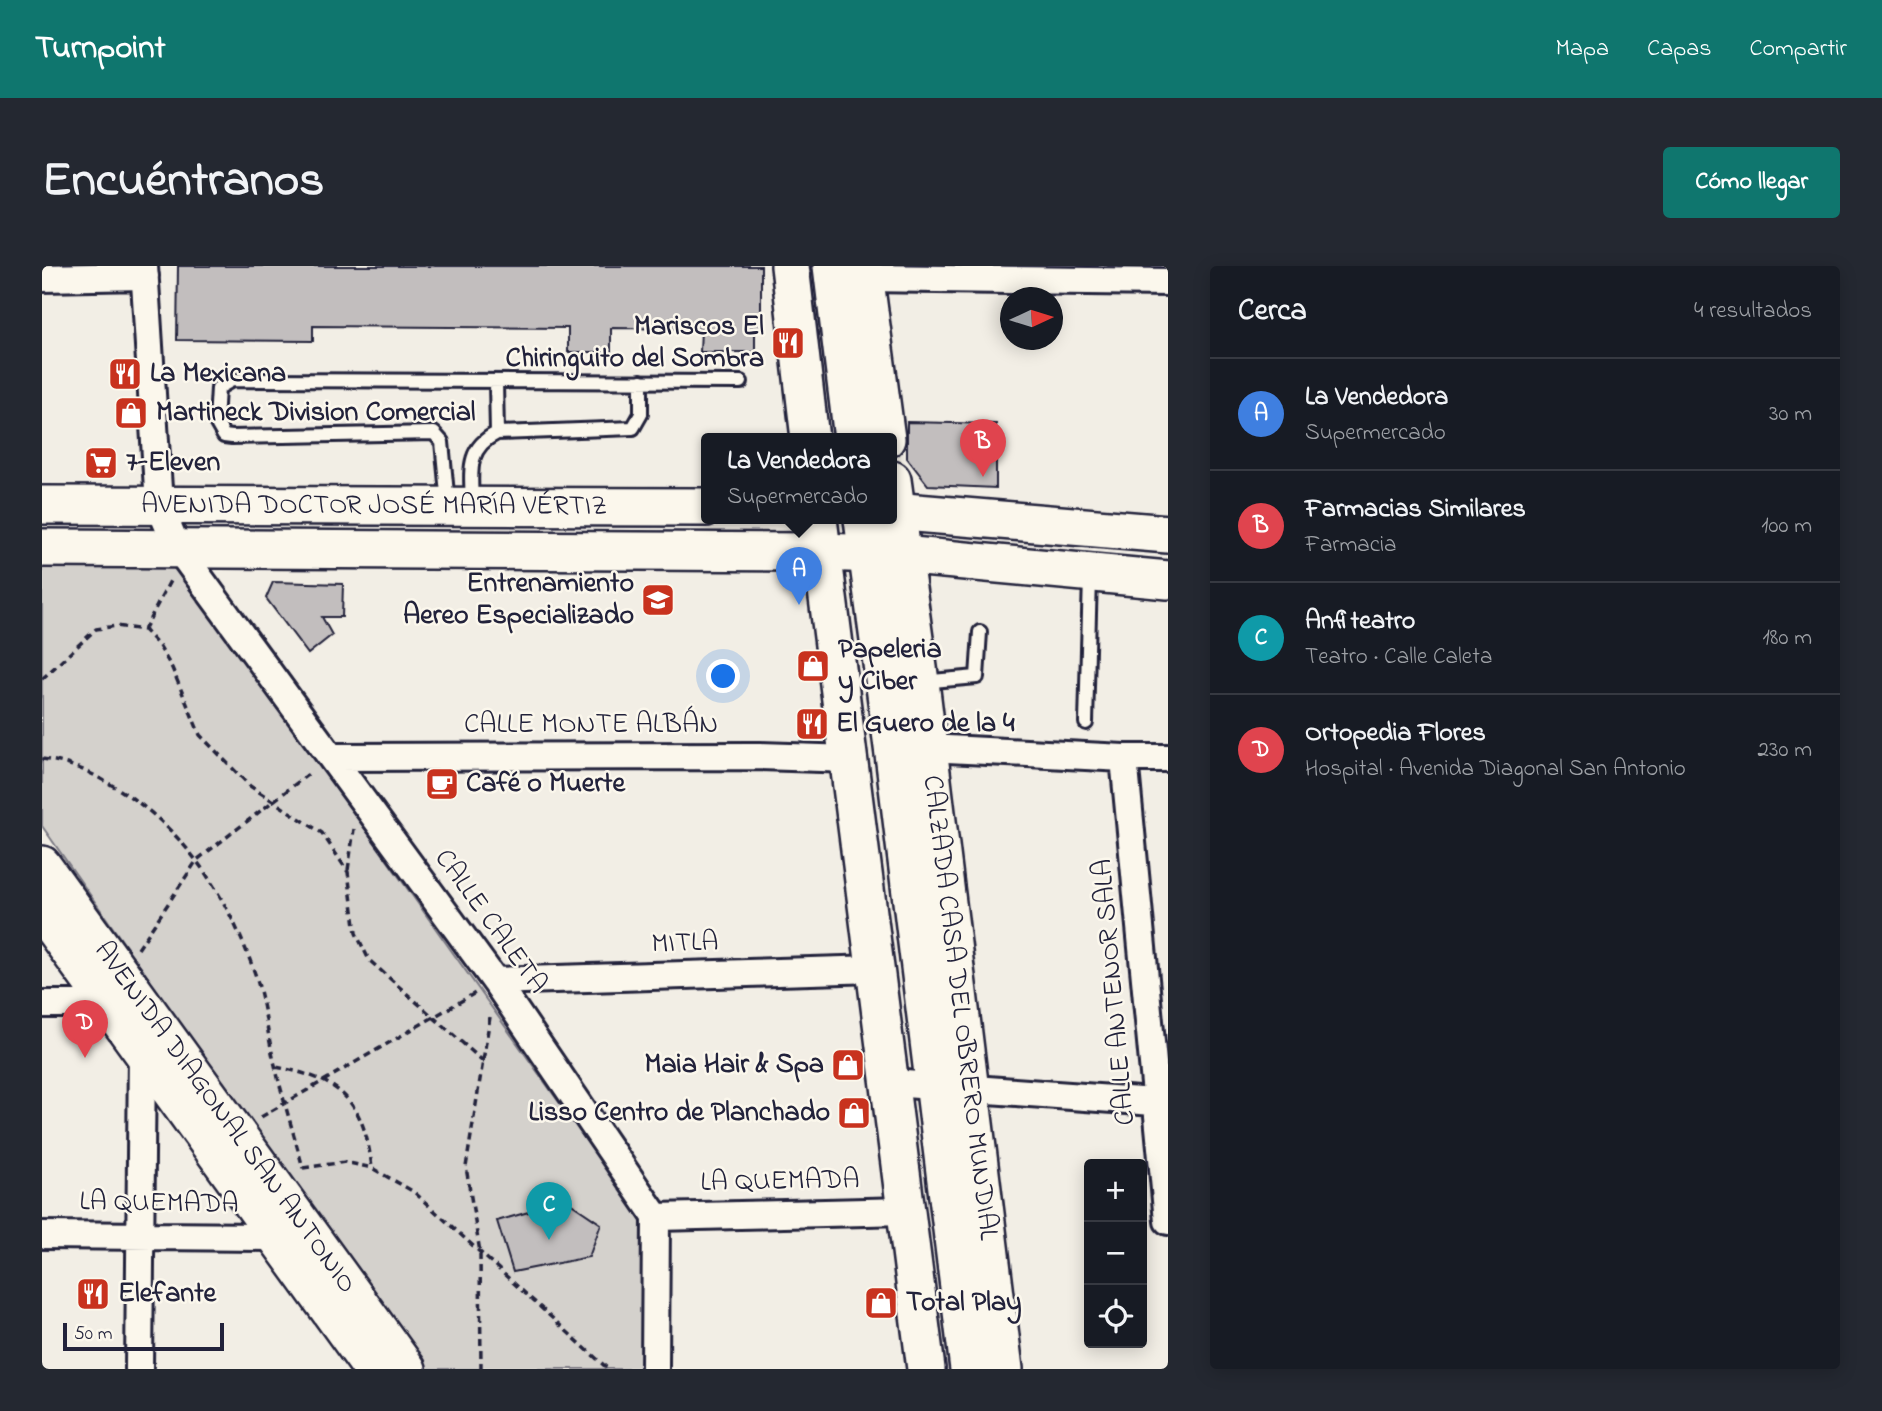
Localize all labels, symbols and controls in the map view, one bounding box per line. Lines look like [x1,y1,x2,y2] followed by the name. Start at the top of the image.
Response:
[35,25,166,73] text: Turnpoint
[1556,32,1609,67] text: Mapa
[1647,32,1711,67] text: Capas
[1749,32,1847,67] text: Compartir
[42,146,324,218] text: Encuéntranos
[1663,147,1840,218] button: Cómo llegar
[1000,287,1063,350] north arrow
[1238,290,1307,334] text: Cerca
[1694,295,1812,328] text: 4 resultados
[505,307,764,381] place label: Mariscos El Chiringuito del Sombra
[769,324,807,362] restaurant icon: Mariscos El Chiringuito del Sombra
[150,354,286,395] place label: La Mexicana
[106,355,144,393] restaurant icon: La Mexicana
[1305,379,1448,417] text: La Vendedora
[156,393,476,434] place label: Martineck Division Comercial
[112,394,150,432] shop icon: Martineck Division Comercial
[1254,398,1268,431] text: A
[1769,398,1812,431] text: 30 m
[1305,417,1446,450] text: Supermercado
[960,419,1006,477] pin: B
[701,433,897,524] popup
[126,443,220,484] place label: 7-Eleven
[727,443,871,481] text: La Vendedora
[82,444,120,482] supermarket icon: 7-Eleven
[727,481,868,514] text: Supermercado
[141,485,607,527] street label: AVENIDA DOCTOR JOSÉ MARÍA VÉRTIZ
[1305,491,1526,529] text: Farmacias Similares
[1253,510,1269,543] text: B
[1761,510,1812,543] text: 100 m
[1305,529,1397,562] text: Farmacia
[776,547,822,605] pin: A
[403,564,634,637] place label: Entrenamiento Aereo Especializado
[639,581,677,619] school or university icon: Entrenamiento Aereo Especializado
[1305,603,1415,641] text: Anfiteatro
[1255,622,1267,655] text: C
[1763,622,1812,655] text: 180 m
[838,630,942,703] place label: Papeleria y Ciber
[1305,641,1492,674] text: Teatro · Calle Caleta
[794,647,832,685] shop icon: Papeleria y Ciber
[706,659,740,693] your location
[836,704,1015,745] place label: El Guero de la 4
[464,705,718,746] street label: CALLE MONTE ALBÁN
[793,705,831,743] restaurant icon: El Guero de la 4
[1305,715,1486,753] text: Ortopedia Flores
[1253,734,1269,767] text: D
[1758,734,1812,767] text: 230 m
[1305,753,1686,786] text: Hospital · Avenida Diagonal San Antonio
[466,764,626,805] place label: Café o Muerte
[423,765,461,803] cafe icon: Café o Muerte
[911,773,1009,1243] street label: CALZADA CASA DEL OBRERO MUNDIAL
[423,841,557,1003] street label: CALLE CALETA
[1083,857,1147,1127] street label: CALLE ANTENOR SALA
[651,922,719,966] street label: MITLA
[86,935,364,1299] street label: AVENIDA DIAGONAL SAN ANTONIO
[62,1000,108,1058] pin: D
[644,1045,824,1086] place label: Maia Hair & Spa
[829,1046,867,1084] shop icon: Maia Hair & Spa
[529,1093,830,1134] place label: Lisso Centro de Planchado
[835,1094,873,1132] shop icon: Lisso Centro de Planchado
[1084,1159,1147,1348] map controls
[1084,1159,1147,1222] button: +
[700,1160,860,1204] street label: LA QUEMADA
[79,1182,239,1226] street label: LA QUEMADA
[526,1182,572,1240] pin: C
[1084,1222,1147,1285] button: −
[118,1274,218,1315] place label: Elefante
[74,1275,112,1313] restaurant icon: Elefante
[906,1283,1022,1324] place label: Total Play
[862,1284,900,1322] shop icon: Total Play
[1084,1285,1147,1348] button: locate
[63,1320,224,1352] scale bar
[74,1321,113,1348] text: 50 m

